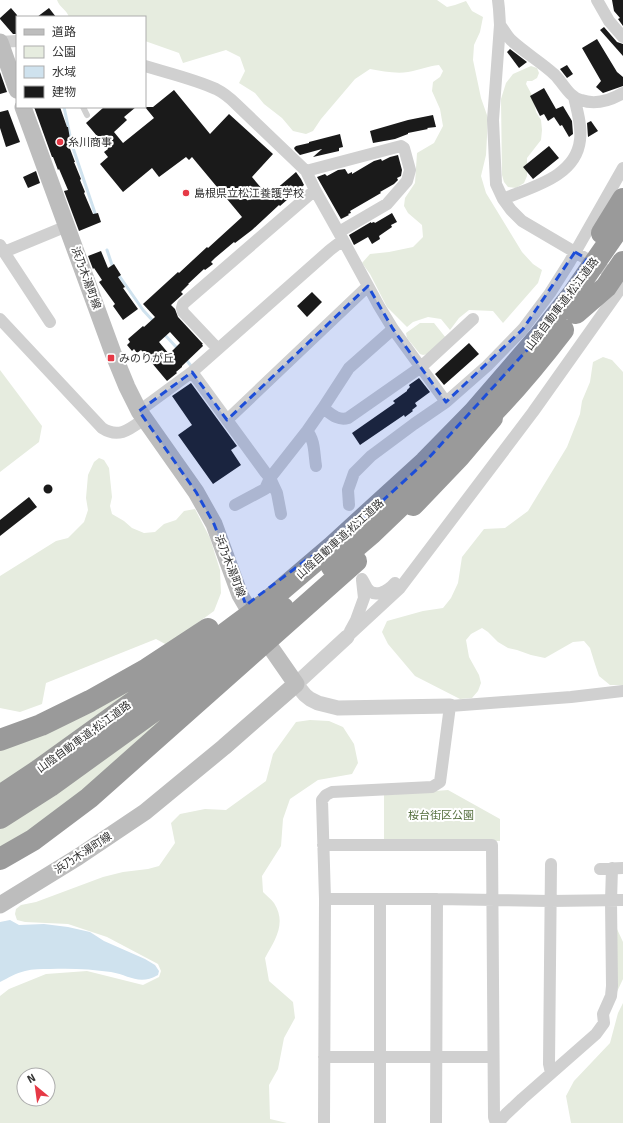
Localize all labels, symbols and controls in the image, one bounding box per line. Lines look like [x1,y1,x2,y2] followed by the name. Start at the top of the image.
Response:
[16,16,146,108] legend
[52,25,76,40] text: 道路
[52,45,76,60] text: 公園
[52,65,76,80] text: 水域
[52,85,76,100] text: 建物
[68,136,112,149] place label: 糸川商事
[55,137,65,147] marker: 糸川商事
[194,187,304,200] place label: 島根県立松江養護学校
[181,188,191,198] marker: 島根県立松江養護学校
[69,245,103,311] street label: 浜乃木湯町線
[523,255,601,353] street label: 山陰自動車道;松江道路
[119,352,174,365] place label: みのりが丘
[106,353,116,363] marker: みのりが丘
[294,496,386,582] street label: 山陰自動車道;松江道路
[212,533,248,599] street label: 浜乃木湯町線
[34,699,134,775] street label: 山陰自動車道;松江道路
[408,809,474,822] park label: 桜台街区公園
[52,830,114,876] street label: 浜乃木湯町線
[16,1067,56,1107] north arrow
[25,1071,38,1086] text: N

